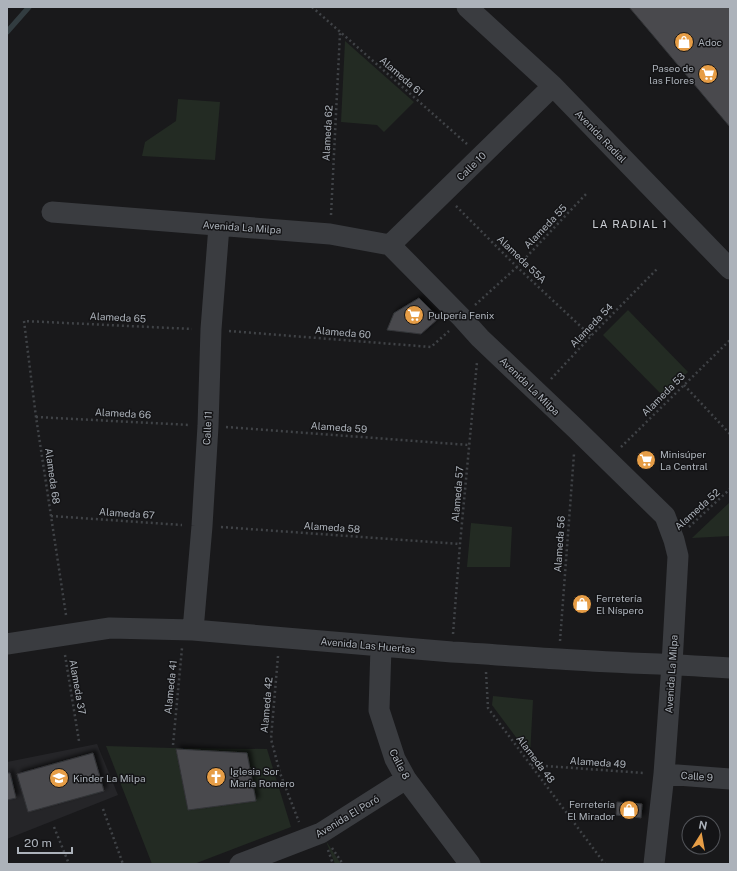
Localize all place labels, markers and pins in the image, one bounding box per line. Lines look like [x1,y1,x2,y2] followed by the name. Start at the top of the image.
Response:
[673,31,695,53] shop icon: Adoc
[698,36,722,48] place label: Adoc
[649,62,694,86] place label: Paseo de las Flores
[697,63,719,85] supermarket icon: Paseo de las Flores
[403,304,425,326] supermarket icon: Pulpería Fenix
[428,309,495,321] place label: Pulpería Fenix
[660,448,708,472] place label: Minisúper La Central
[635,449,657,471] supermarket icon: Minisúper La Central
[596,592,644,616] place label: Ferretería El Níspero
[571,593,593,615] shop icon: Ferretería El Níspero
[230,765,295,789] place label: Iglesia Sor María Romero
[205,766,227,788] church icon: Iglesia Sor María Romero
[48,767,70,789] school or university icon: Kinder La Milpa
[73,772,145,784] place label: Kinder La Milpa
[567,798,615,822] place label: Ferretería El Mirador
[618,799,640,821] shop icon: Ferretería El Mirador

